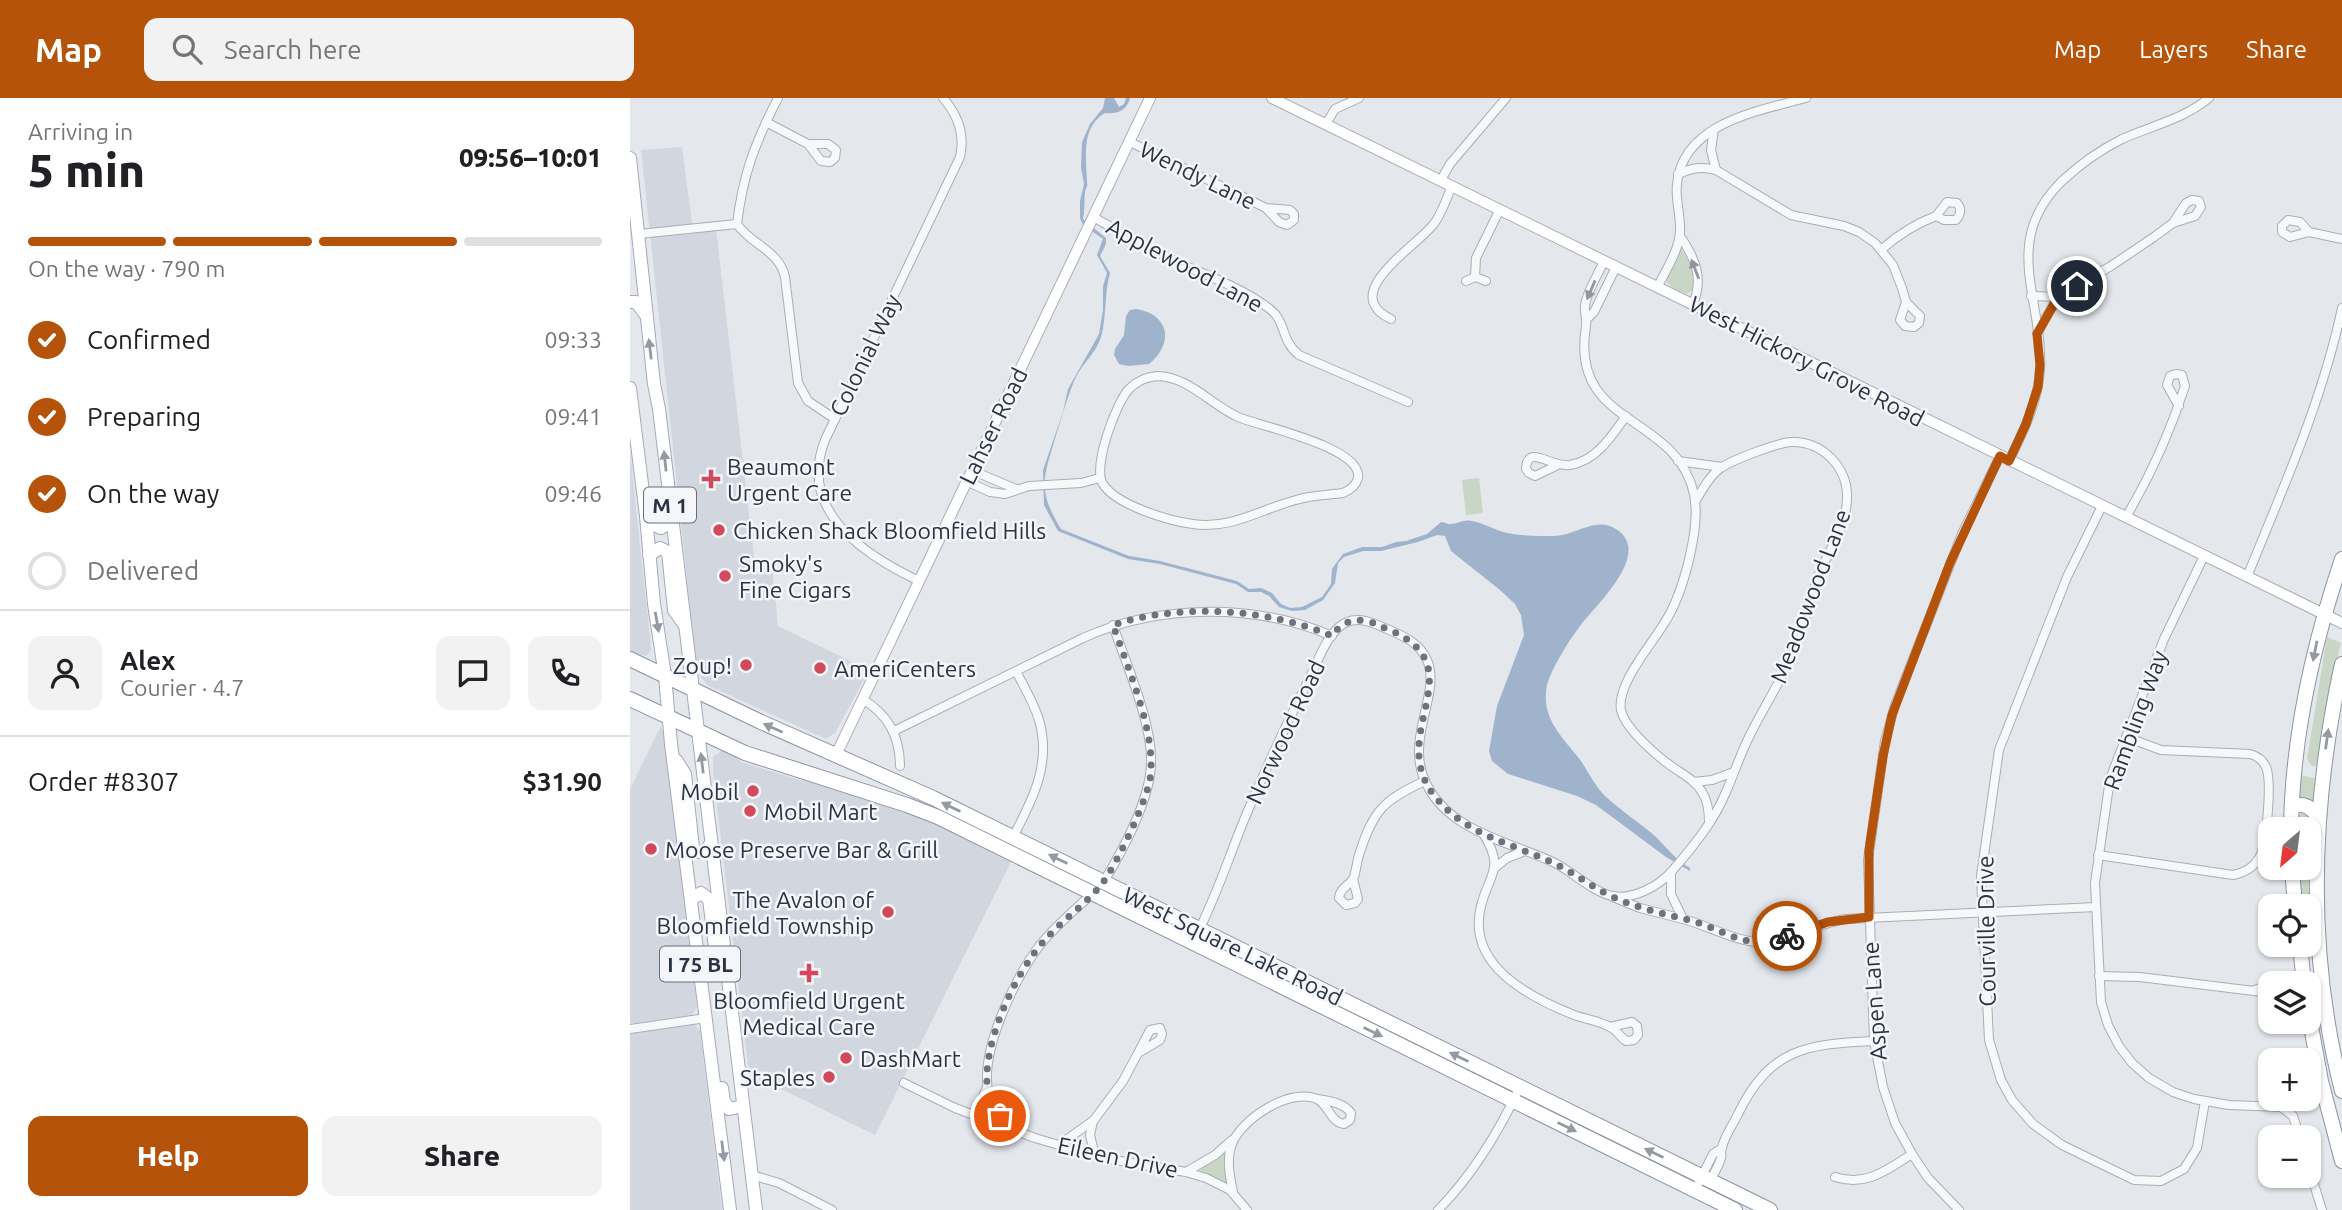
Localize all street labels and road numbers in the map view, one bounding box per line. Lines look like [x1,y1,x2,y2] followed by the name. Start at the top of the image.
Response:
[1136,136,1260,214] street label: Wendy Lane
[1103,213,1267,317] street label: Applewood Lane
[825,290,905,420] street label: Colonial Way
[1686,291,1928,431] street label: West Hickory Grove Road
[954,364,1032,488] street label: Lahser Road
[644,488,696,522] road number: M 1
[1765,506,1855,686] street label: Meadowood Lane
[2098,647,2172,793] street label: Rambling Way
[1241,656,1329,808] street label: Norwood Road
[1972,855,2000,1007] street label: Courville Drive
[1119,882,1347,1010] street label: West Square Lake Road
[1857,941,1891,1061] street label: Aspen Lane
[660,946,740,982] road number: I 75 BL
[1055,1132,1181,1182] street label: Eileen Drive

